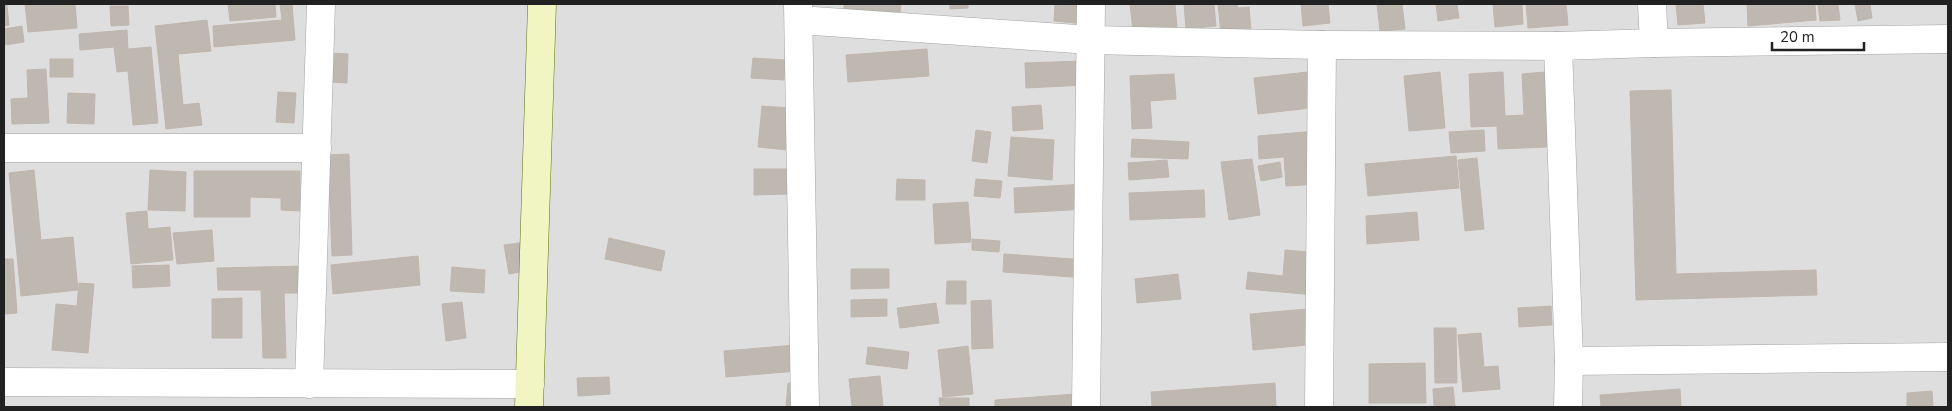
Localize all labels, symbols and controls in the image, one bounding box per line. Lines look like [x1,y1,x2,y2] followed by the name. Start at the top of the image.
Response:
[1772,20,1864,52] scale bar
[1780,27,1815,47] text: 20 m

